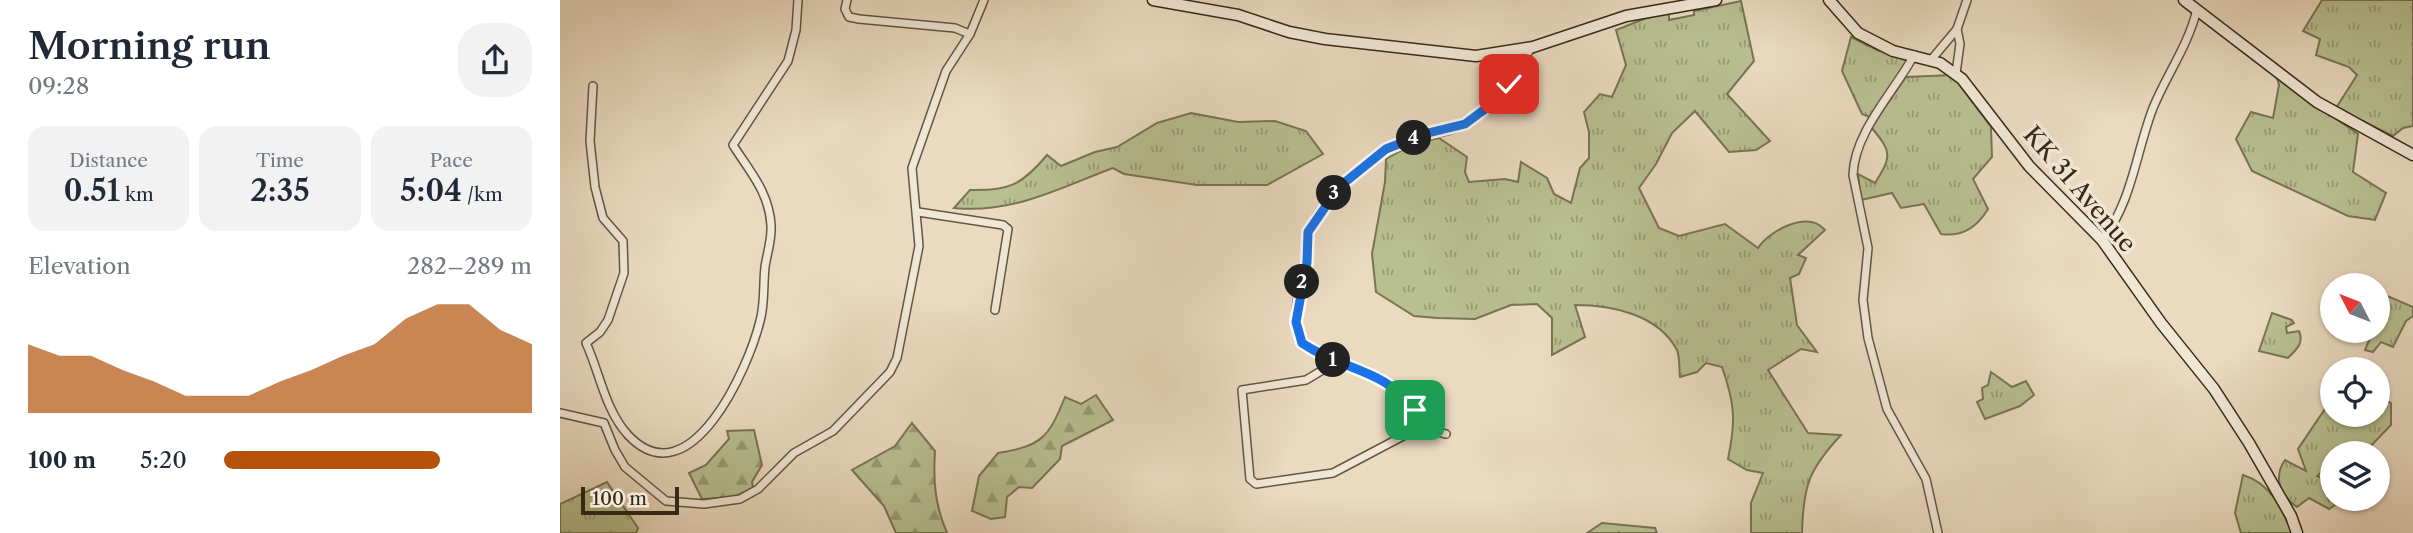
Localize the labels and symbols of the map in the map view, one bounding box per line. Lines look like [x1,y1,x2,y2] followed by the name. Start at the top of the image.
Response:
[1479,54,1539,114] pin
[1396,120,1432,156] pin: 4
[2017,120,2143,258] street label: KK 31 Avenue
[1316,176,1352,210] pin: 3
[1284,264,1320,300] pin: 2
[2320,273,2390,343] north arrow
[1316,342,1350,378] pin: 1
[1385,380,1445,440] pin
[581,484,679,516] scale bar

